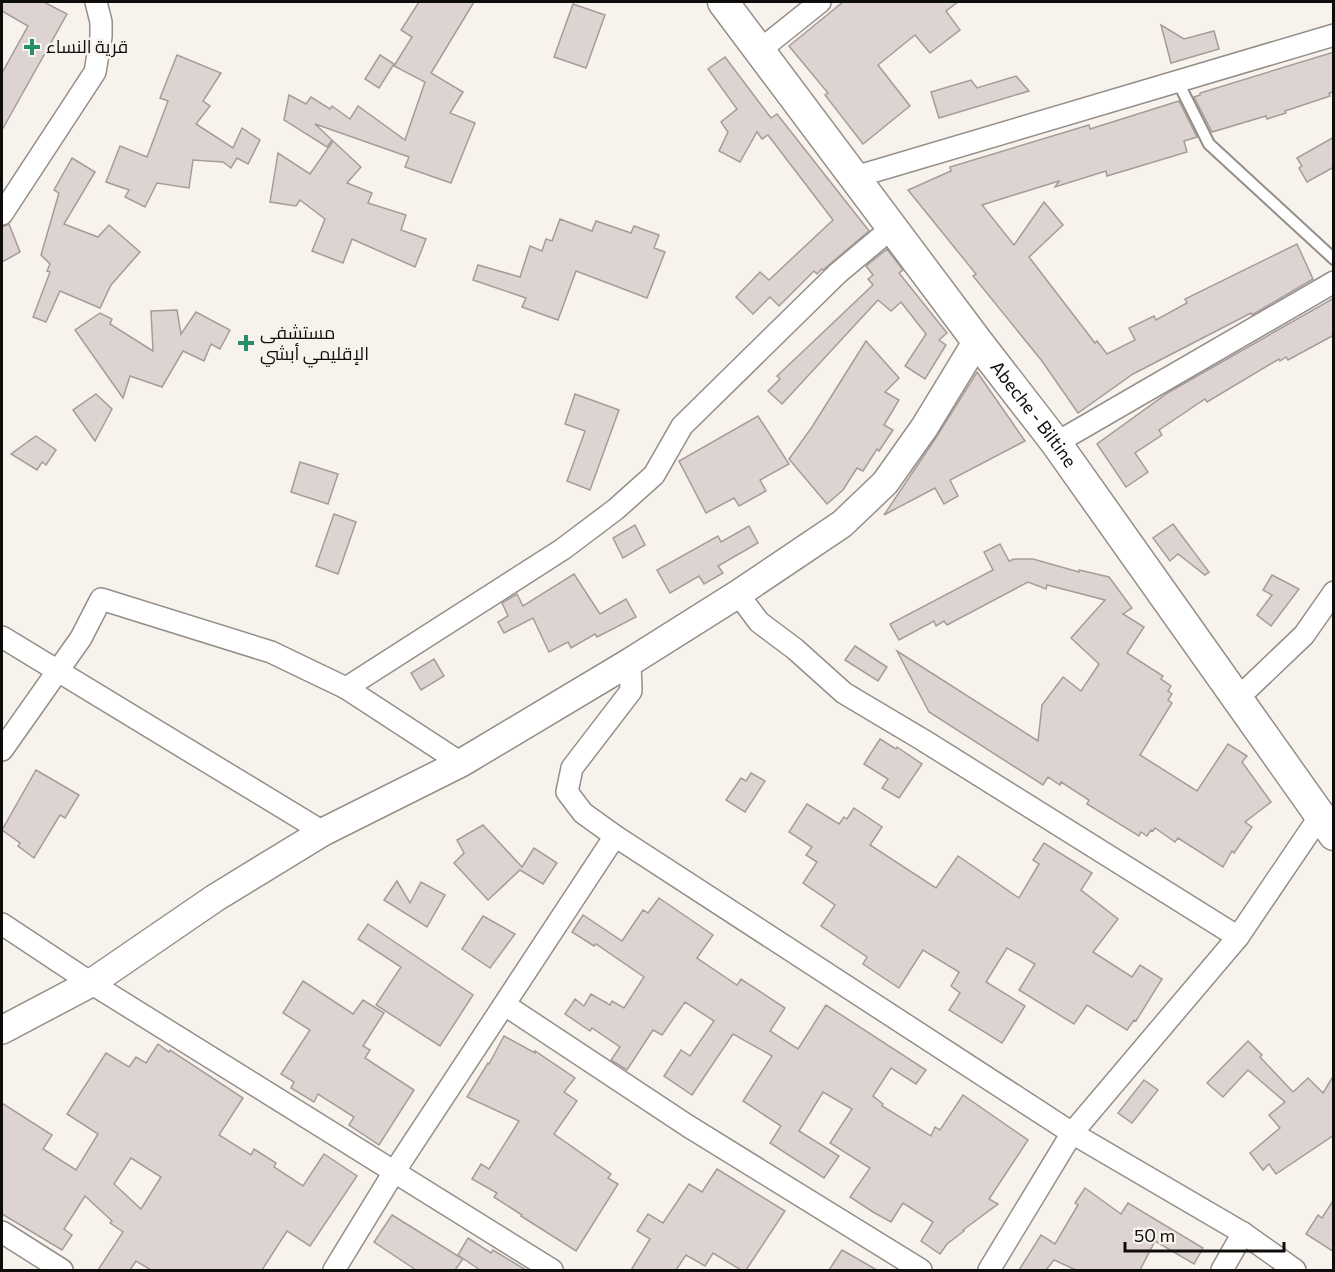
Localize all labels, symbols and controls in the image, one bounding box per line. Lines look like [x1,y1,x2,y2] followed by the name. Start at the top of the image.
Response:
[46,35,128,58] place label: قرية النساء
[23,38,41,56] marker: قرية النساء
[260,321,369,368] place label: مستشفى الإقليمي أبشي
[237,334,255,352] marker: مستشفى الإقليمي أبشي
[986,356,1082,471] street label: Abeche - Biltine
[1125,1215,1284,1253] scale bar
[1134,1224,1175,1246] text: 50 m

